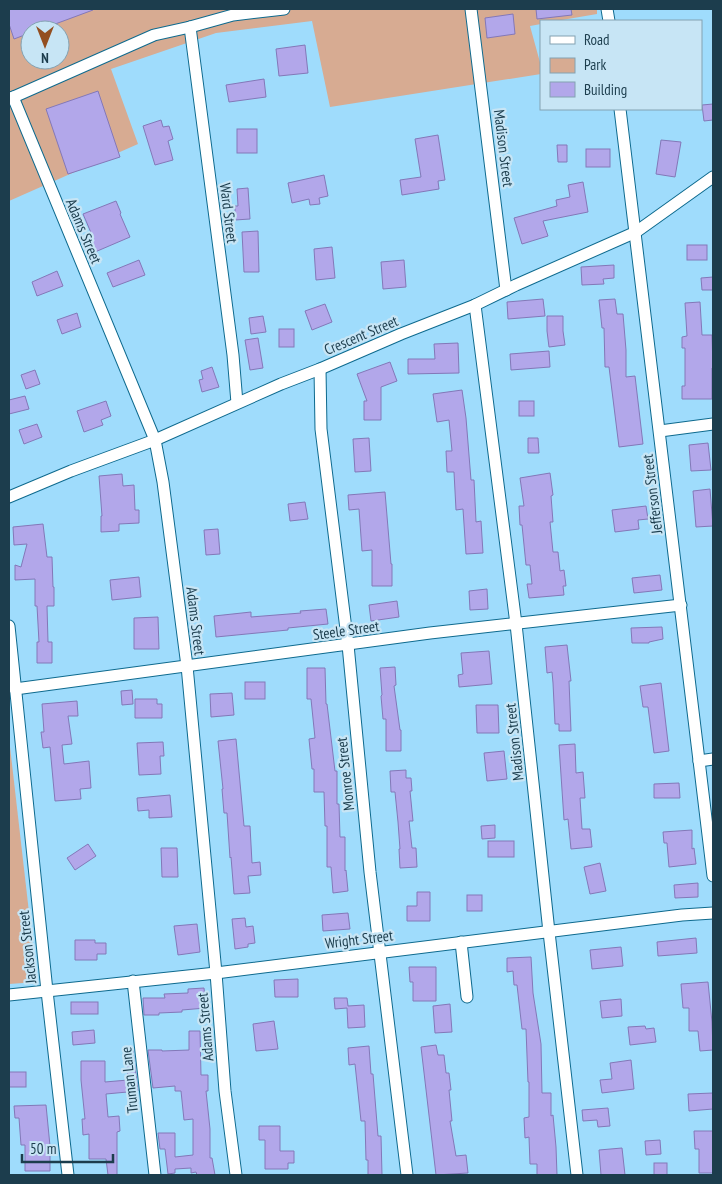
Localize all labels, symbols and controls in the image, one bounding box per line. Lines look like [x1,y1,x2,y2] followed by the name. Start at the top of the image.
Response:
[20,20,70,70] north arrow
[540,20,702,110] legend
[584,30,610,49] text: Road
[41,49,49,67] text: N
[584,55,606,74] text: Park
[584,80,627,99] text: Building
[490,108,518,188] street label: Madison Street
[216,182,242,244] street label: Ward Street
[62,196,106,266] street label: Adams Street
[321,311,401,359] street label: Crescent Street
[638,453,666,536] street label: Jefferson Street
[182,586,210,656] street label: Adams Street
[312,616,380,644] street label: Steele Street
[500,702,528,782] street label: Madison Street
[332,736,358,812] street label: Monroe Street
[14,910,40,985] street label: Jackson Street
[324,925,394,953] street label: Wright Street
[193,992,217,1062] street label: Adams Street
[116,1046,142,1114] street label: Truman Lane
[22,1132,114,1164] scale bar
[30,1139,56,1158] text: 50 m

